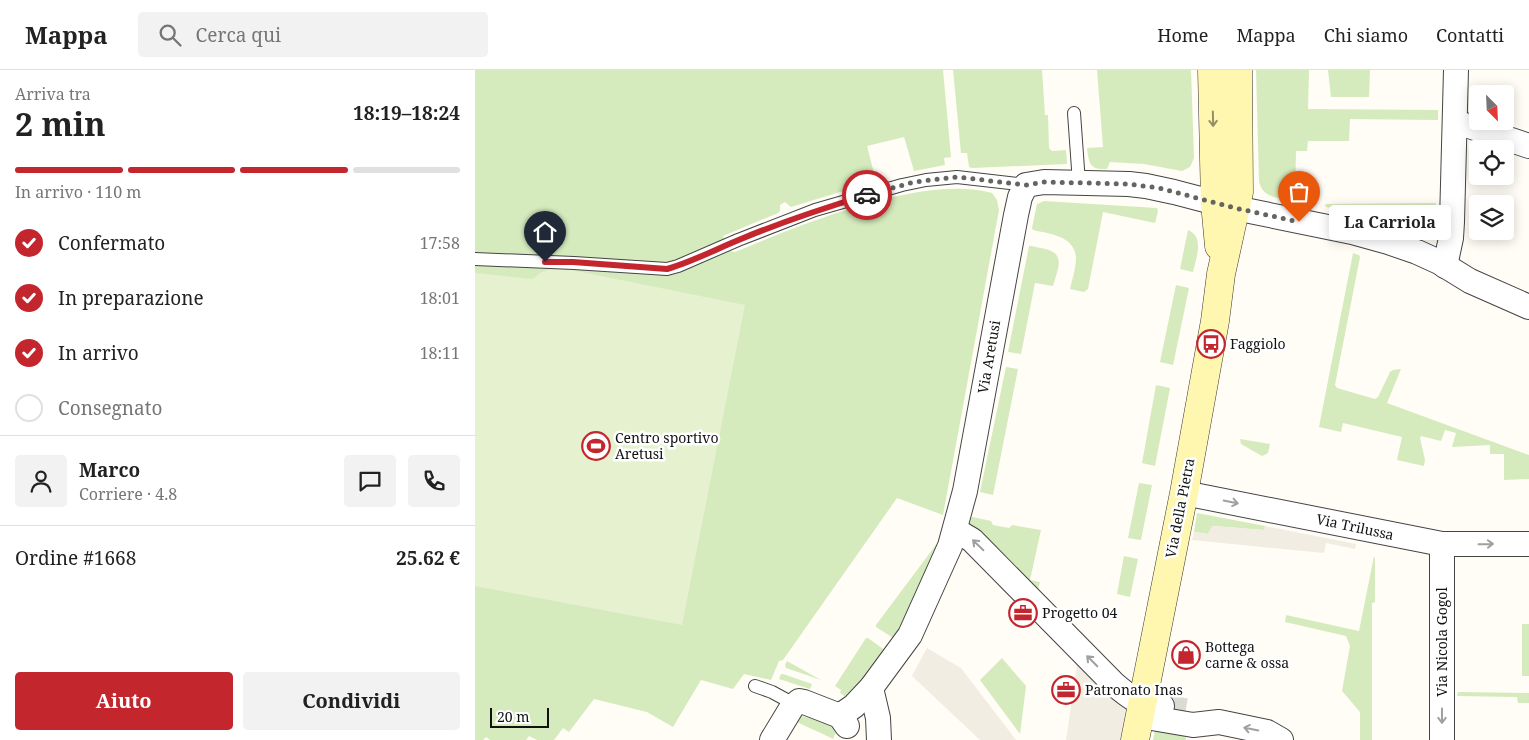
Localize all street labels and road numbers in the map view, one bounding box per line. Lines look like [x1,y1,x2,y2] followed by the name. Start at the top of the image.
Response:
[973,318,1004,395] street label: Via Aretusi
[1161,456,1199,559] street label: Via della Pietra
[1315,509,1396,544] street label: Via Trilussa
[1432,587,1451,697] street label: Via Nicola Gogol

